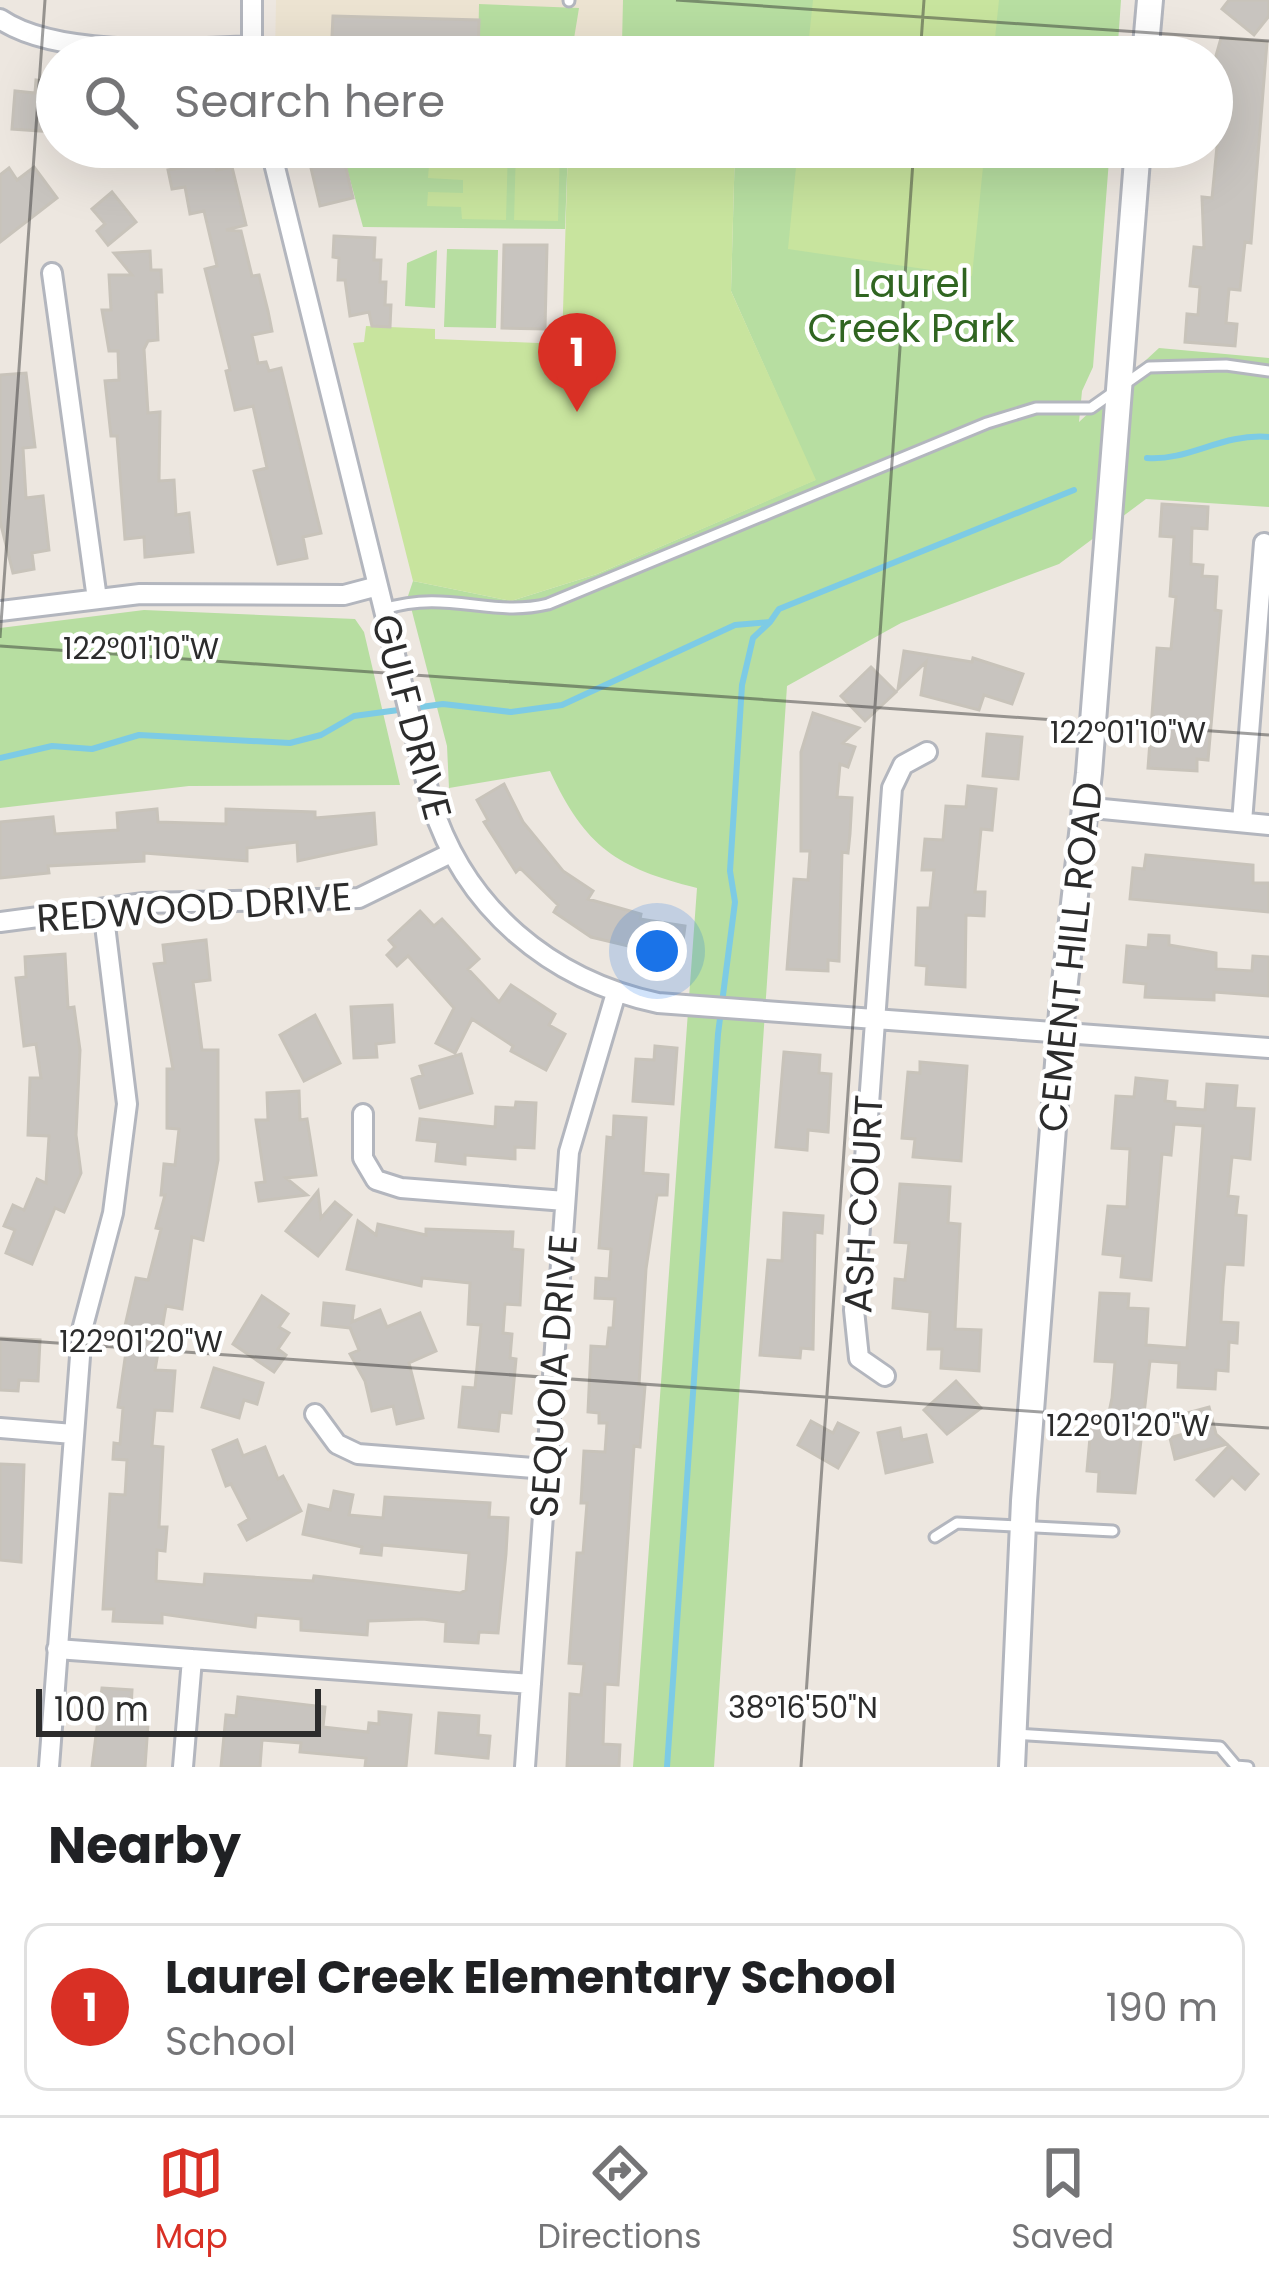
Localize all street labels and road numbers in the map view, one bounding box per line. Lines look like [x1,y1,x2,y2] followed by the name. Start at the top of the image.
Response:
[358,608,465,826] street label: GULF DRIVE
[1025,779,1116,1135] street label: CEMENT HILL ROAD
[35,869,354,946] street label: REDWOOD DRIVE
[830,1093,897,1315] street label: ASH COURT
[516,1232,591,1520] street label: SEQUOIA DRIVE

